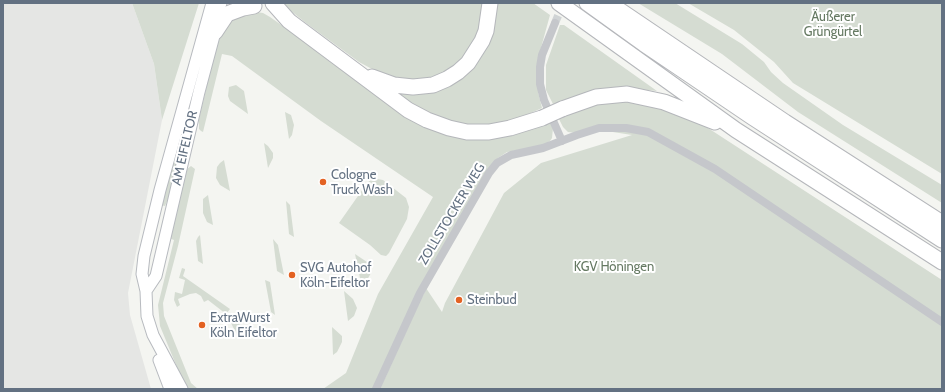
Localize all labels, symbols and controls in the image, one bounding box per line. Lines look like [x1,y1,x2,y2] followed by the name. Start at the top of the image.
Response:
[804,9,862,40] park label: Äußerer Grüngürtel
[169,109,201,187] street label: AM EIFELTOR
[416,160,488,268] street label: ZOLLSTOCKER WEG
[331,167,393,198] place label: Cologne Truck Wash
[318,177,328,187] marker: Cologne Truck Wash
[574,259,654,275] park label: KGV Höningen
[300,260,372,291] place label: SVG Autohof Köln-Eifeltor
[287,270,297,280] marker: SVG Autohof Köln-Eifeltor
[467,292,517,308] place label: Steinbud
[454,295,464,305] marker: Steinbud
[210,310,277,341] place label: ExtraWurst Köln Eifeltor
[197,320,207,330] marker: ExtraWurst Köln Eifeltor

